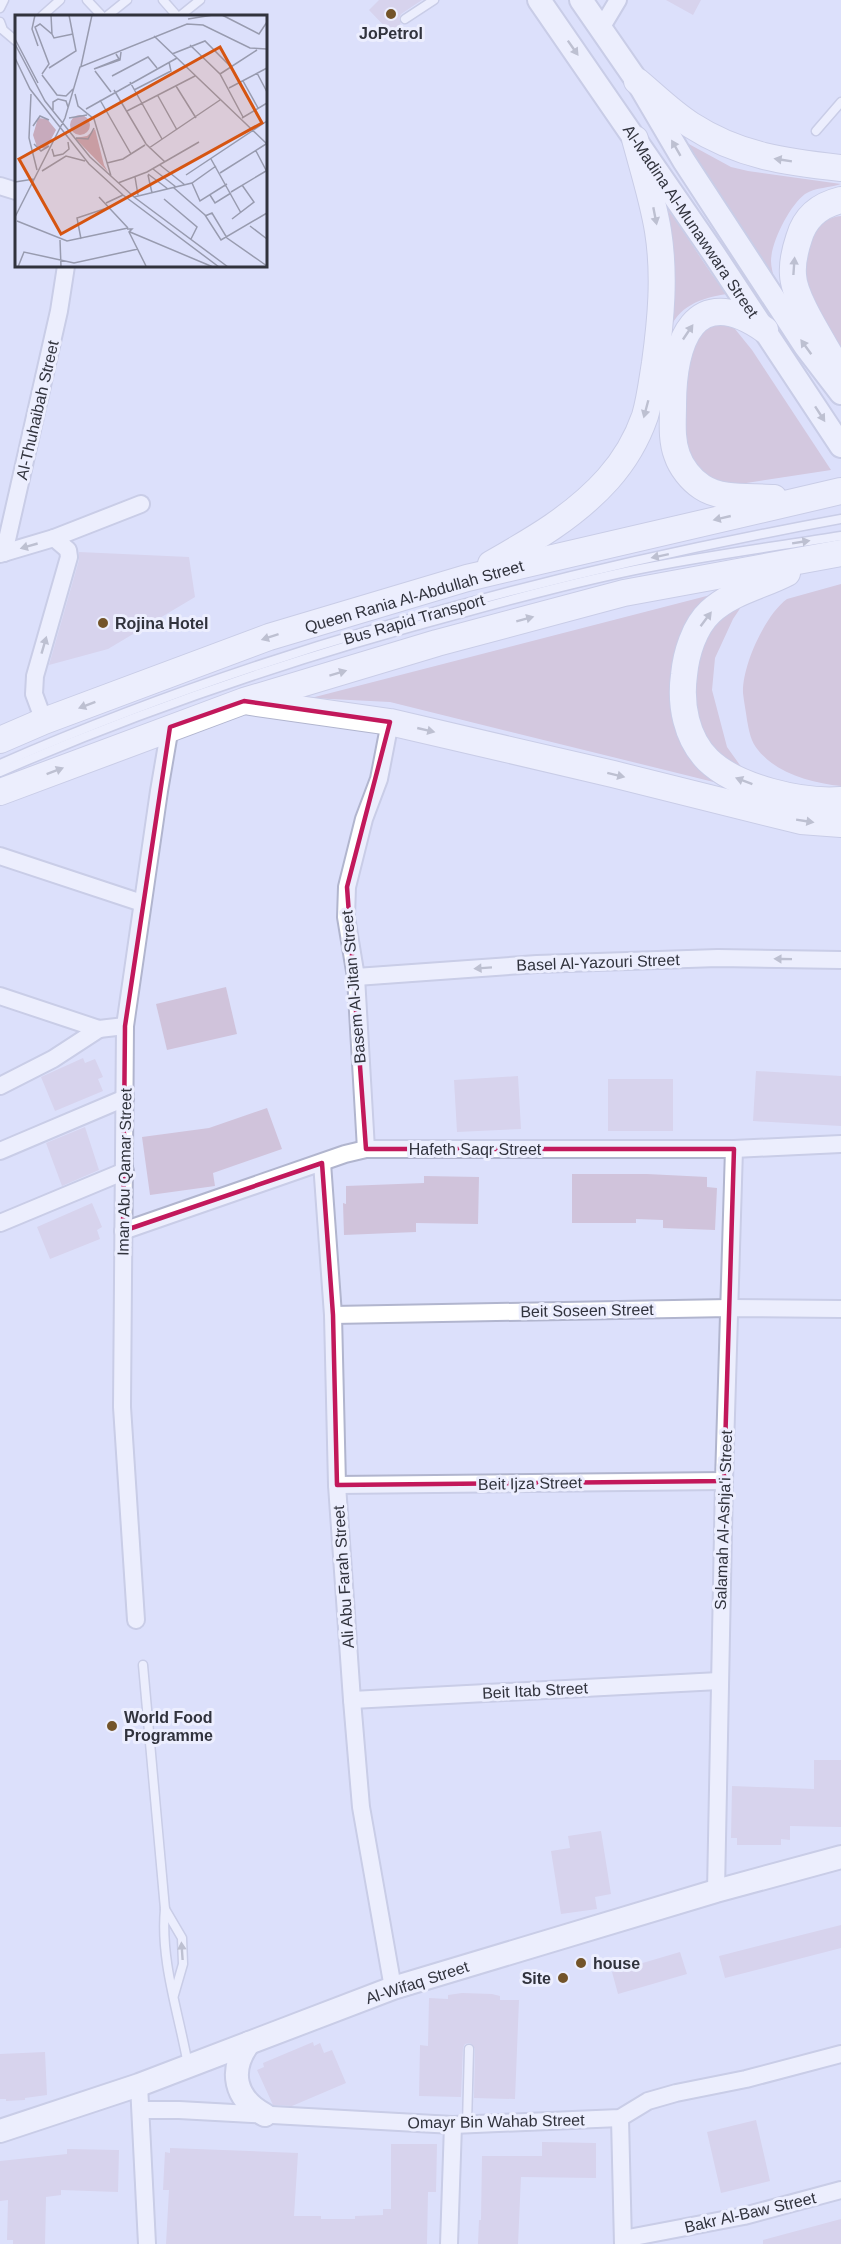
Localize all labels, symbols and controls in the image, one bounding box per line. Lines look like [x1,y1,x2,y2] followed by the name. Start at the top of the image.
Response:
[384,7,398,21] marker: JoPetrol
[15,15,267,267] inset map
[359,25,423,42] place label: JoPetrol
[567,40,578,56] one-way arrow
[620,122,762,321] street label: Al-Madina Al-Munawwara Street
[671,139,681,156] one-way arrow
[773,156,792,165] one-way arrow
[651,206,660,225] one-way arrow
[789,256,798,275] one-way arrow
[682,324,693,340] one-way arrow
[13,338,62,481] street label: Al-Thuhaibah Street
[800,339,812,355] one-way arrow
[641,400,651,418] one-way arrow
[814,406,825,422] one-way arrow
[713,514,732,523] one-way arrow
[791,538,810,547] one-way arrow
[20,542,38,551] one-way arrow
[651,552,670,561] one-way arrow
[303,557,526,636] street label: Queen Rania Al-Abdullah Street
[342,591,487,648] street label: Bus Rapid Transport
[700,611,712,626] one-way arrow
[516,614,534,623] one-way arrow
[115,615,208,632] place label: Rojina Hotel
[96,616,110,630] marker: Rojina Hotel
[261,633,279,642] one-way arrow
[40,636,49,654] one-way arrow
[329,668,347,677] one-way arrow
[78,700,96,710] one-way arrow
[417,726,435,736] one-way arrow
[46,766,64,776] one-way arrow
[607,770,625,780] one-way arrow
[734,776,752,786] one-way arrow
[796,817,815,826] one-way arrow
[338,909,369,1064] street label: Basem Al-Jitan Street
[516,951,680,974] street label: Basel Al-Yazouri Street
[773,954,792,964] one-way arrow
[473,963,492,973] one-way arrow
[115,1087,134,1256] street label: Iman Abu Qamar Street
[409,1141,542,1158] street label: Hafeth Saqr Street
[520,1301,654,1320] street label: Beit Soseen Street
[712,1429,735,1610] street label: Salamah Al-Ashja'i Street
[478,1474,583,1493] street label: Beit Ijza Street
[330,1504,357,1649] street label: Ali Abu Farah Street
[482,1679,589,1702] street label: Beit Itab Street
[124,1709,213,1744] place label: World Food Programme
[105,1719,119,1733] marker: World Food Programme
[178,1941,187,1960] one-way arrow
[593,1955,640,1972] place label: house
[574,1956,588,1970] marker: house
[363,1958,471,2007] street label: Al-Wifaq Street
[522,1970,551,1987] place label: Site
[556,1971,570,1985] marker: Site
[407,2111,585,2132] street label: Omayr Bin Wahab Street
[683,2189,818,2236] street label: Bakr Al-Baw Street

